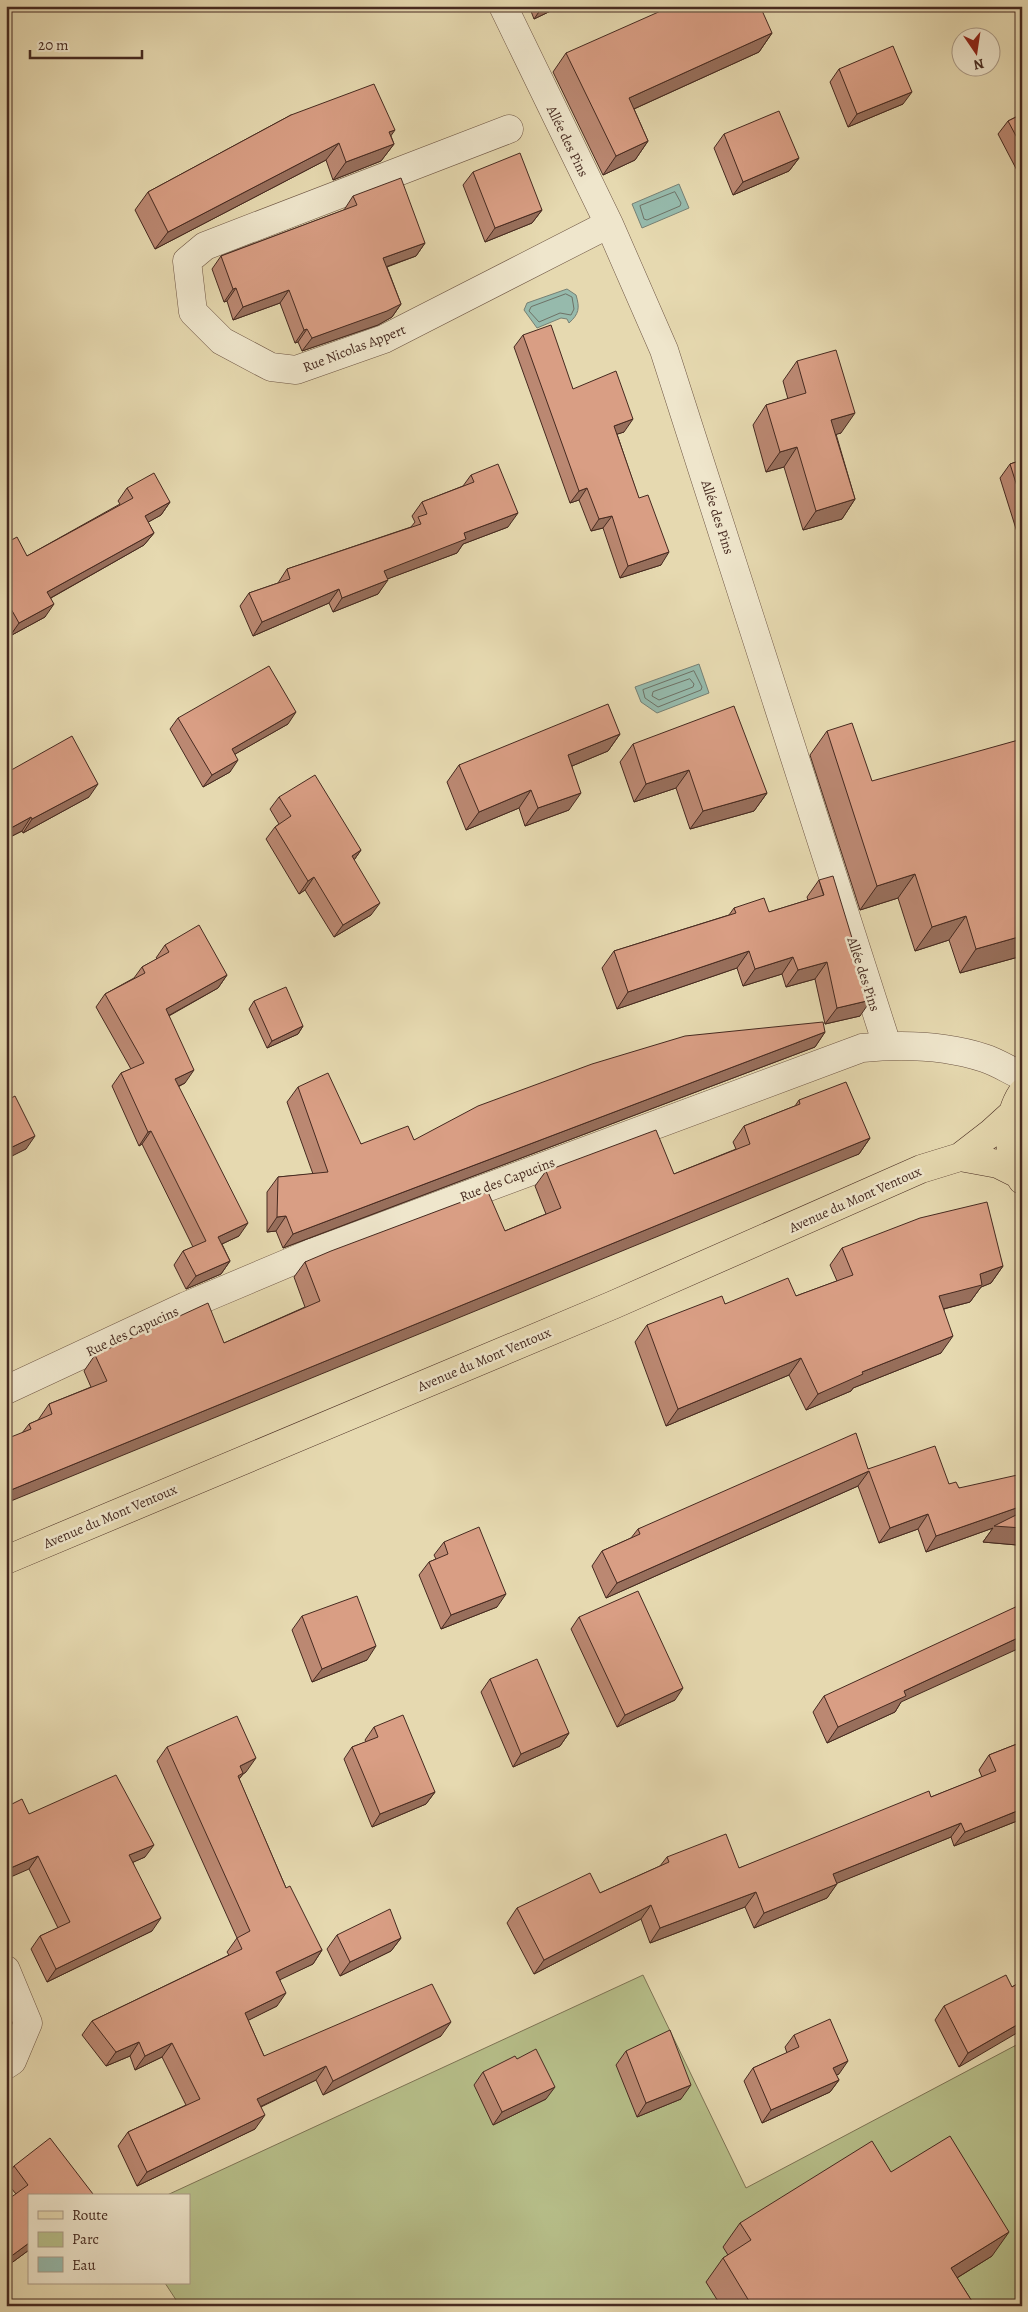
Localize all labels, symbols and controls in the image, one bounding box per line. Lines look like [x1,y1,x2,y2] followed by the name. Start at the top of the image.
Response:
[30,28,142,60] scale bar
[950,28,1000,78] north arrow
[38,35,69,55] text: 20 m
[972,54,986,75] text: N
[542,102,593,180] street label: Allée des Pins
[300,320,409,377] street label: Rue Nicolas Appert
[696,477,738,557] street label: Allée des Pins
[842,934,884,1014] street label: Allée des Pins
[457,1153,557,1206] street label: Rue des Capucins
[785,1162,925,1238] street label: Avenue du Mont Ventoux
[83,1302,182,1361] street label: Rue des Capucins
[414,1323,554,1397] street label: Avenue du Mont Ventoux
[40,1480,180,1554] street label: Avenue du Mont Ventoux
[28,2194,190,2284] legend
[72,2205,108,2225] text: Route
[72,2229,99,2249] text: Parc
[72,2255,97,2275] text: Eau

